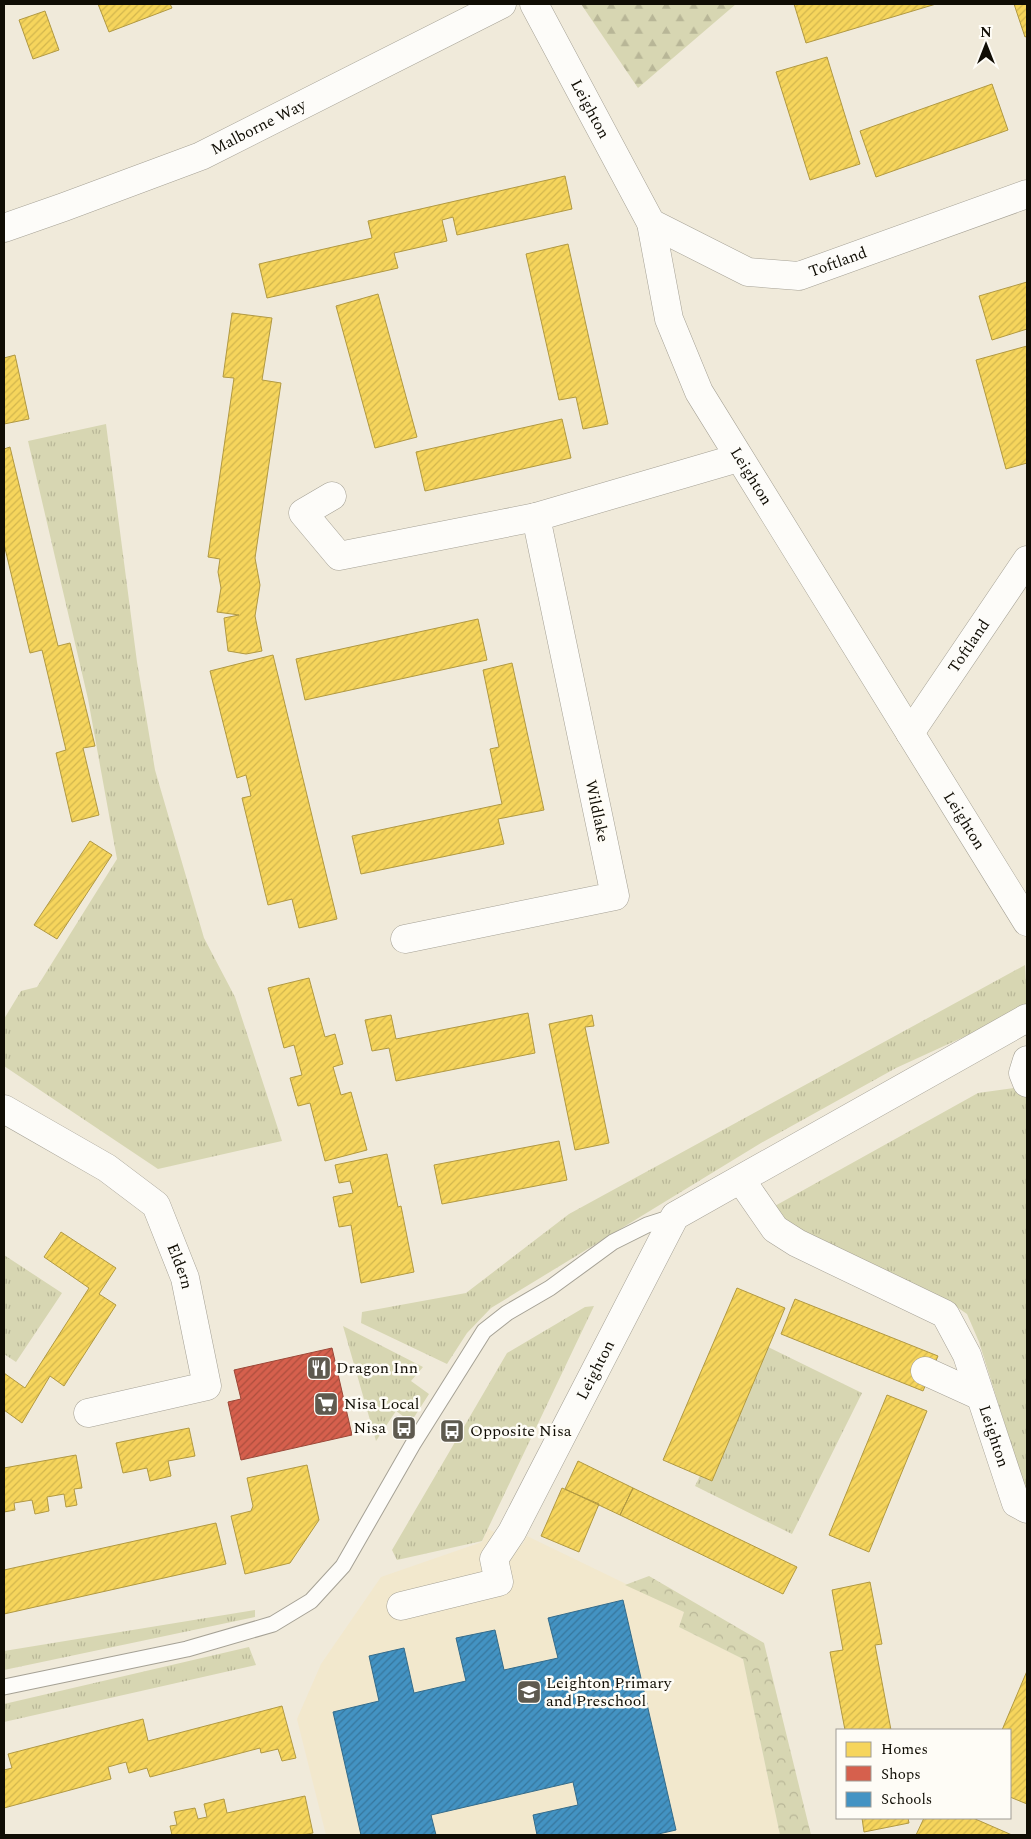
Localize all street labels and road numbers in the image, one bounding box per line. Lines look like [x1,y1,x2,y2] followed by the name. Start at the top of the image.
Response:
[564,75,616,143] street label: Leighton
[207,92,311,161] street label: Malborne Way
[805,241,870,284] street label: Toftland
[724,443,778,510] street label: Leighton
[942,614,996,678] street label: Toftland
[579,778,615,844] street label: Wildlake
[937,787,991,854] street label: Leighton
[160,1240,199,1291] street label: Eldern
[570,1336,621,1404] street label: Leighton
[972,1402,1015,1471] street label: Leighton

